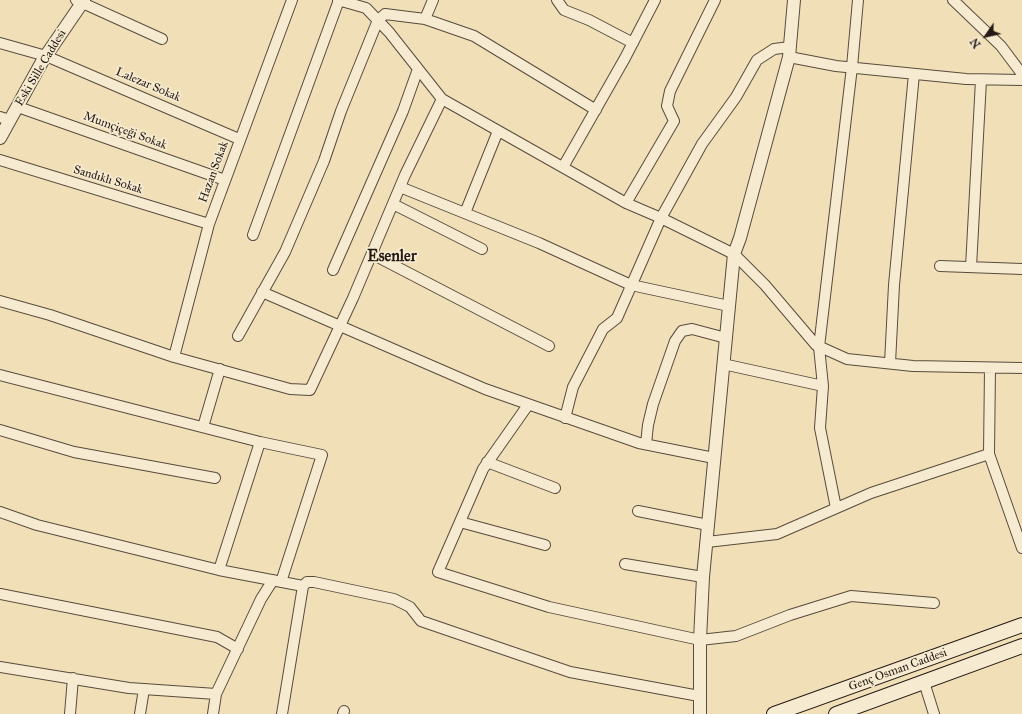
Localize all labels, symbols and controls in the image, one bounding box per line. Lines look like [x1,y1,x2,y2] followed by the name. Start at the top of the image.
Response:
[966,16,1006,56] north arrow
[13,27,69,109] street label: Eski Sille Caddesi
[968,35,984,50] text: N
[113,65,183,105] street label: Lalezar Sokak
[81,109,169,153] street label: Mumçiçeği Sokak
[196,139,232,205] street label: Hazan Sokak
[72,163,144,197] street label: Sandıklı Sokak
[367,247,417,267] district label: Esenler
[847,646,949,694] street label: Genç Osman Caddesi

